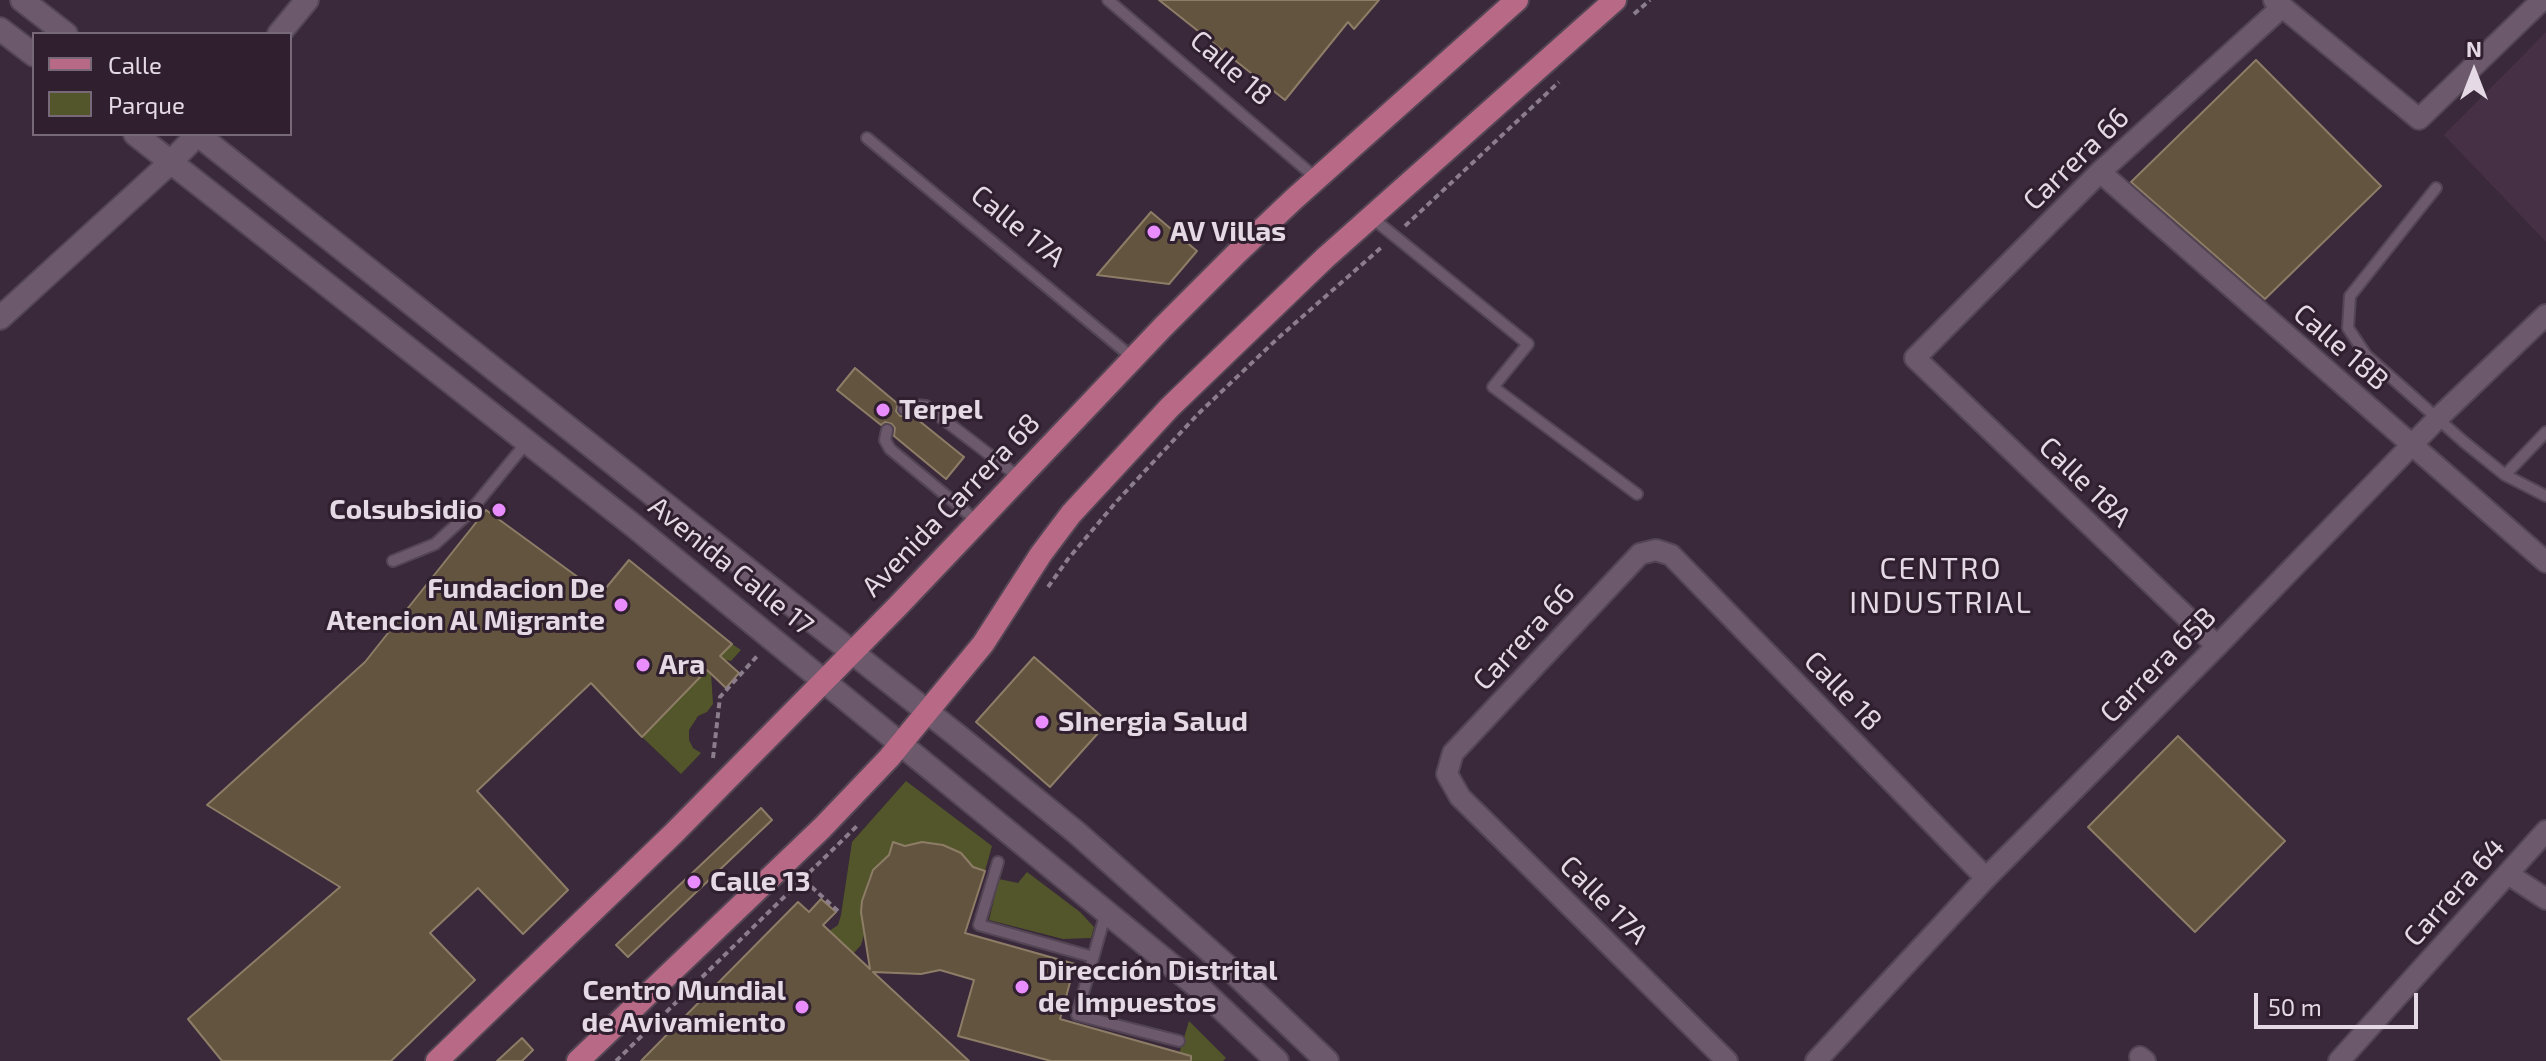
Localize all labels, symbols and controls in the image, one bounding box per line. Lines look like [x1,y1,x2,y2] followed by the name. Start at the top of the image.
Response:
[1183,23,1279,113] street label: Calle 18
[32,32,292,136] legend
[2434,32,2514,112] north arrow
[2466,35,2482,61] text: N
[108,50,162,79] text: Calle
[108,90,185,119] text: Parque
[2016,101,2136,217] street label: Carrera 66
[964,178,1072,274] street label: Calle 17A
[1170,215,1286,249] place label: AV Villas
[1145,223,1163,241] marker: AV Villas
[2287,297,2395,397] street label: Calle 18B
[899,393,983,427] place label: Terpel
[874,401,892,419] marker: Terpel
[855,406,1047,604] street label: Avenida Carrera 68
[2032,430,2138,534] street label: Calle 18A
[642,489,820,643] street label: Avenida Calle 17
[329,493,483,527] place label: Colsubsidio
[490,501,508,519] marker: Colsubsidio
[1849,551,2033,622] district label: CENTRO INDUSTRIAL
[327,572,605,638] place label: Fundacion De Atencion Al Migrante
[1466,577,1582,697] street label: Carrera 66
[612,596,630,614] marker: Fundacion De Atencion Al Migrante
[2093,600,2223,730] street label: Carrera 65B
[1797,644,1889,738] street label: Calle 18
[659,648,705,682] place label: Ara
[634,656,652,674] marker: Ara
[1058,705,1248,739] place label: SInergia Salud
[1033,713,1051,731] marker: SInergia Salud
[2397,831,2511,953] street label: Carrera 64
[1553,849,1655,951] street label: Calle 17A
[710,865,811,899] place label: Calle 13
[685,873,703,891] marker: Calle 13
[1038,954,1277,1020] place label: Dirección Distrital de Impuestos
[582,974,786,1040] place label: Centro Mundial de Avivamiento
[2258,977,2422,1027] scale bar
[1013,978,1031,996] marker: Dirección Distrital de Impuestos
[2268,992,2322,1021] text: 50 m
[793,998,811,1016] marker: Centro Mundial de Avivamiento

